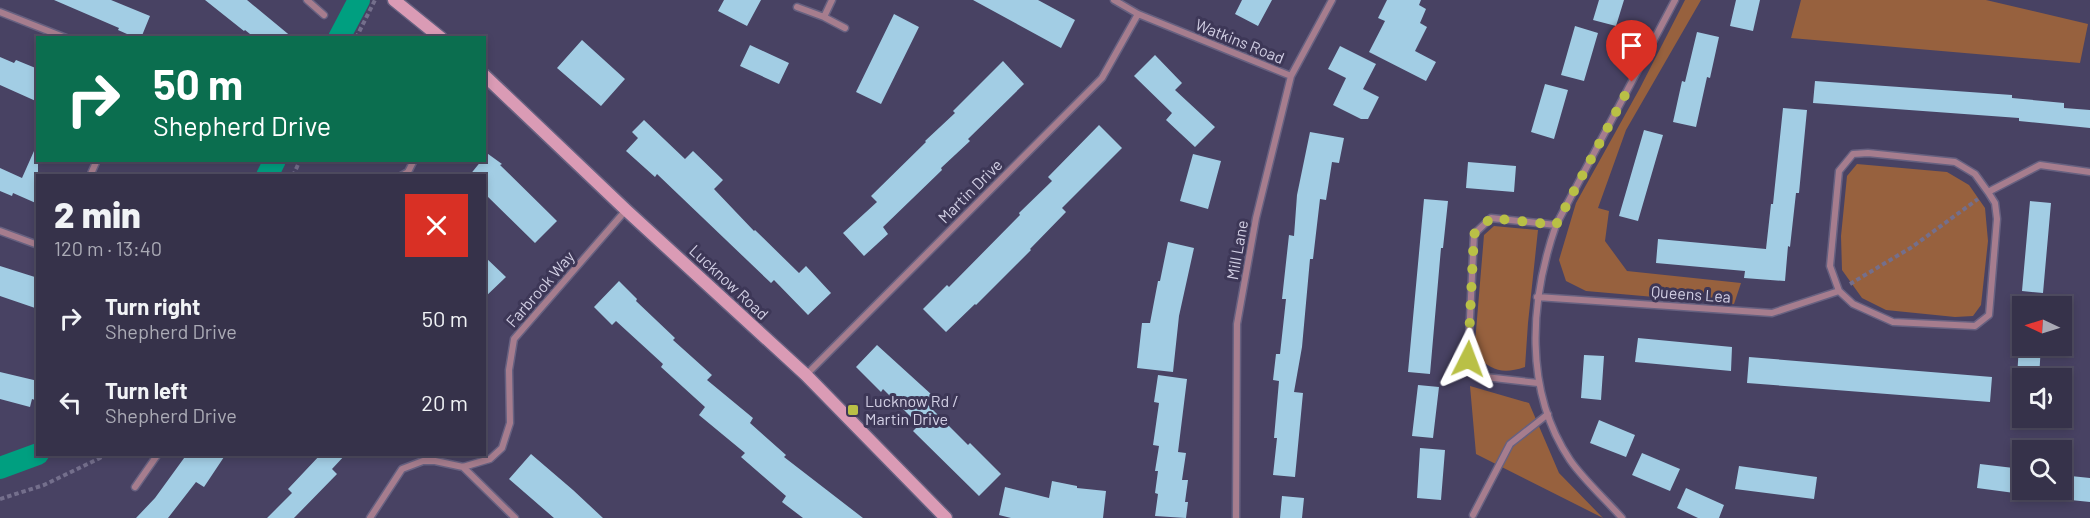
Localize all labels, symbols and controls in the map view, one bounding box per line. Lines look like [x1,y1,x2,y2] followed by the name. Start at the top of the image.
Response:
[1193,14,1287,67] street label: Watkins Road
[1606,20,1657,82] pin
[1615,29,1648,62] icon: arrive
[153,58,243,108] text: 50 m
[54,60,132,138] icon: right
[153,109,331,141] text: Shepherd Drive
[934,155,1006,227] street label: Martin Drive
[54,192,141,235] text: 2 min
[405,194,468,257] button: close
[1222,219,1251,281] street label: Mill Lane
[54,236,162,260] text: 120 m · 13:40
[686,240,773,323] street label: Lucknow Road
[501,246,578,331] street label: Farbrook Way
[1650,281,1732,306] street label: Queens Lea
[105,293,200,319] text: Turn right
[2012,296,2072,356] north arrow
[2012,296,2072,500] map controls
[54,302,87,335] icon: right
[422,305,468,331] text: 50 m
[105,319,237,343] text: Shepherd Drive
[1436,327,1500,391] position arrow
[2012,368,2072,428] button: sound
[105,377,188,403] text: Turn left
[54,386,87,419] icon: left
[421,389,468,415] text: 20 m
[865,391,959,428] place label: Lucknow Rd / Martin Drive
[105,403,237,427] text: Shepherd Drive
[846,403,860,417] marker: Lucknow Rd / Martin Drive
[2012,440,2072,500] button: search

